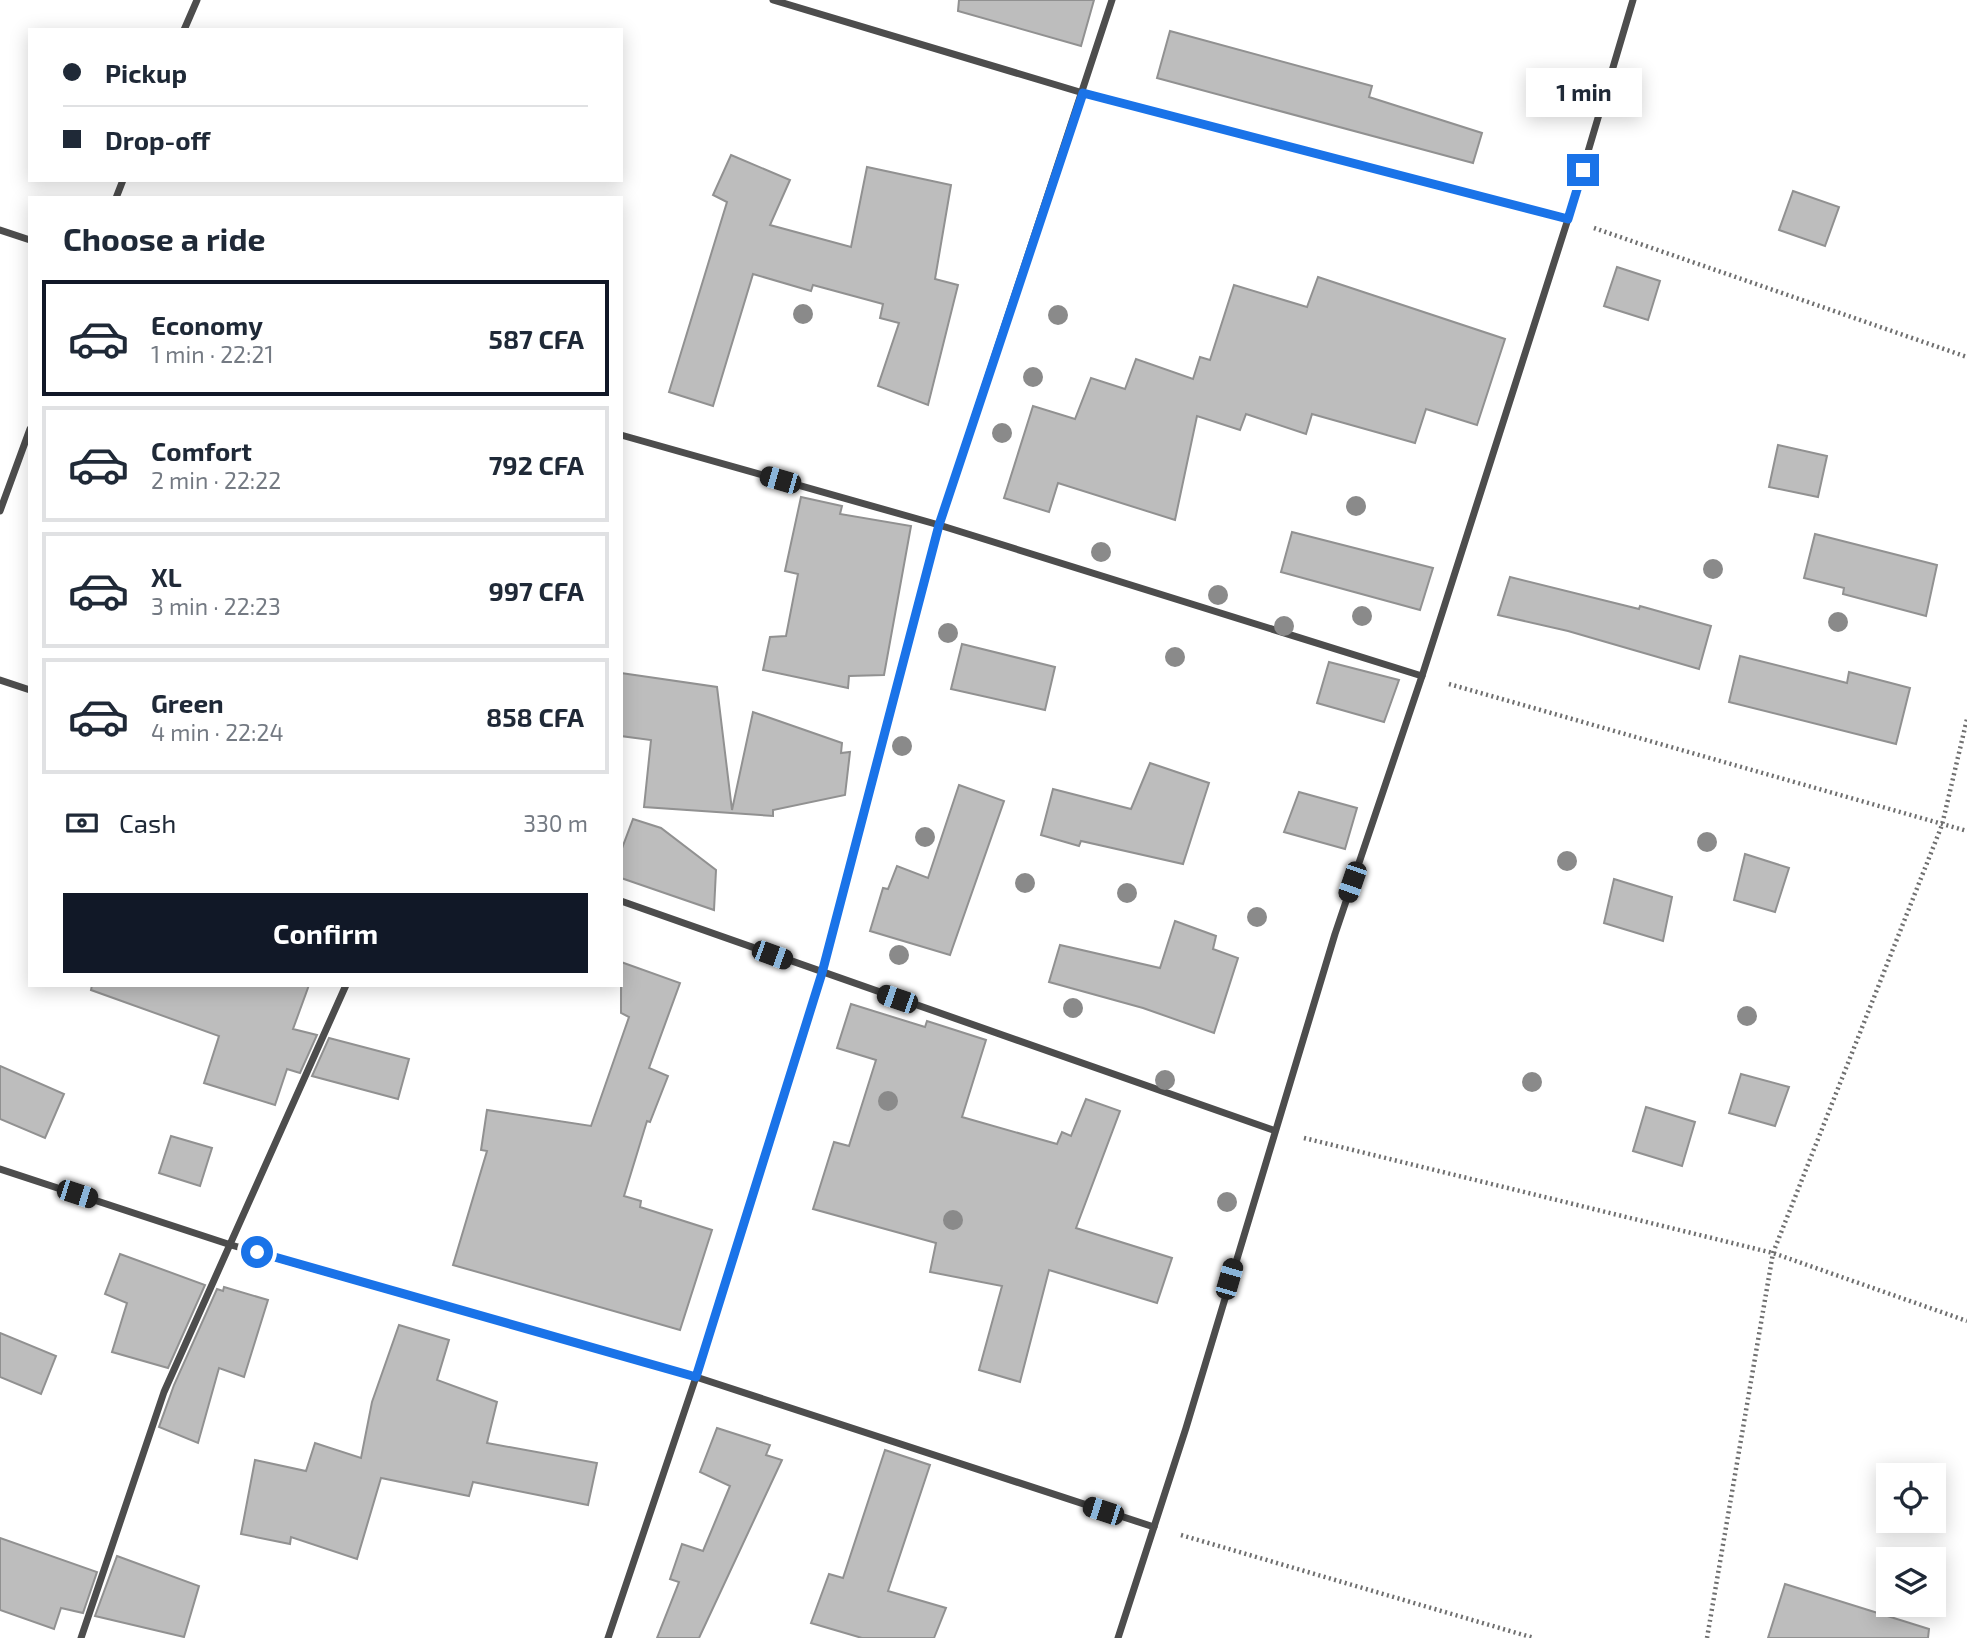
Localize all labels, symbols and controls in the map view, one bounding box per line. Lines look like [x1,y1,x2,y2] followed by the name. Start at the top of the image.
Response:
[105,57,187,88] text: Pickup
[1525,68,1641,118] callout: 1 min
[1556,78,1612,106] text: 1 min
[105,124,210,155] text: Drop-off
[1567,154,1599,186] route end
[63,219,266,257] text: Choose a ride
[67,307,130,370] icon: car
[151,309,263,340] text: Economy
[489,323,584,354] text: 587 CFA
[151,340,274,368] text: 1 min · 22:21
[67,433,130,496] icon: car
[151,435,252,466] text: Comfort
[489,449,584,480] text: 792 CFA
[757,464,804,496] car
[151,466,281,494] text: 2 min · 22:22
[67,559,130,622] icon: car
[151,561,182,592] text: XL
[488,575,584,606] text: 997 CFA
[151,592,281,620] text: 3 min · 22:23
[67,685,130,748] icon: car
[151,687,224,718] text: Green
[486,701,584,732] text: 858 CFA
[151,718,284,746] text: 4 min · 22:24
[63,804,101,842] icon: cash
[119,807,176,838] text: Cash
[523,809,588,837] text: 330 m
[1336,859,1369,905] car
[63,893,588,973] button: Confirm
[749,938,796,972] car
[874,982,921,1016] car
[54,1178,101,1210] car
[241,1236,273,1268] route start
[1214,1256,1245,1302] car
[1876,1463,1946,1617] map controls
[1876,1463,1946,1533] button: locate
[1080,1495,1127,1527] car
[1876,1547,1946,1617] button: layers

